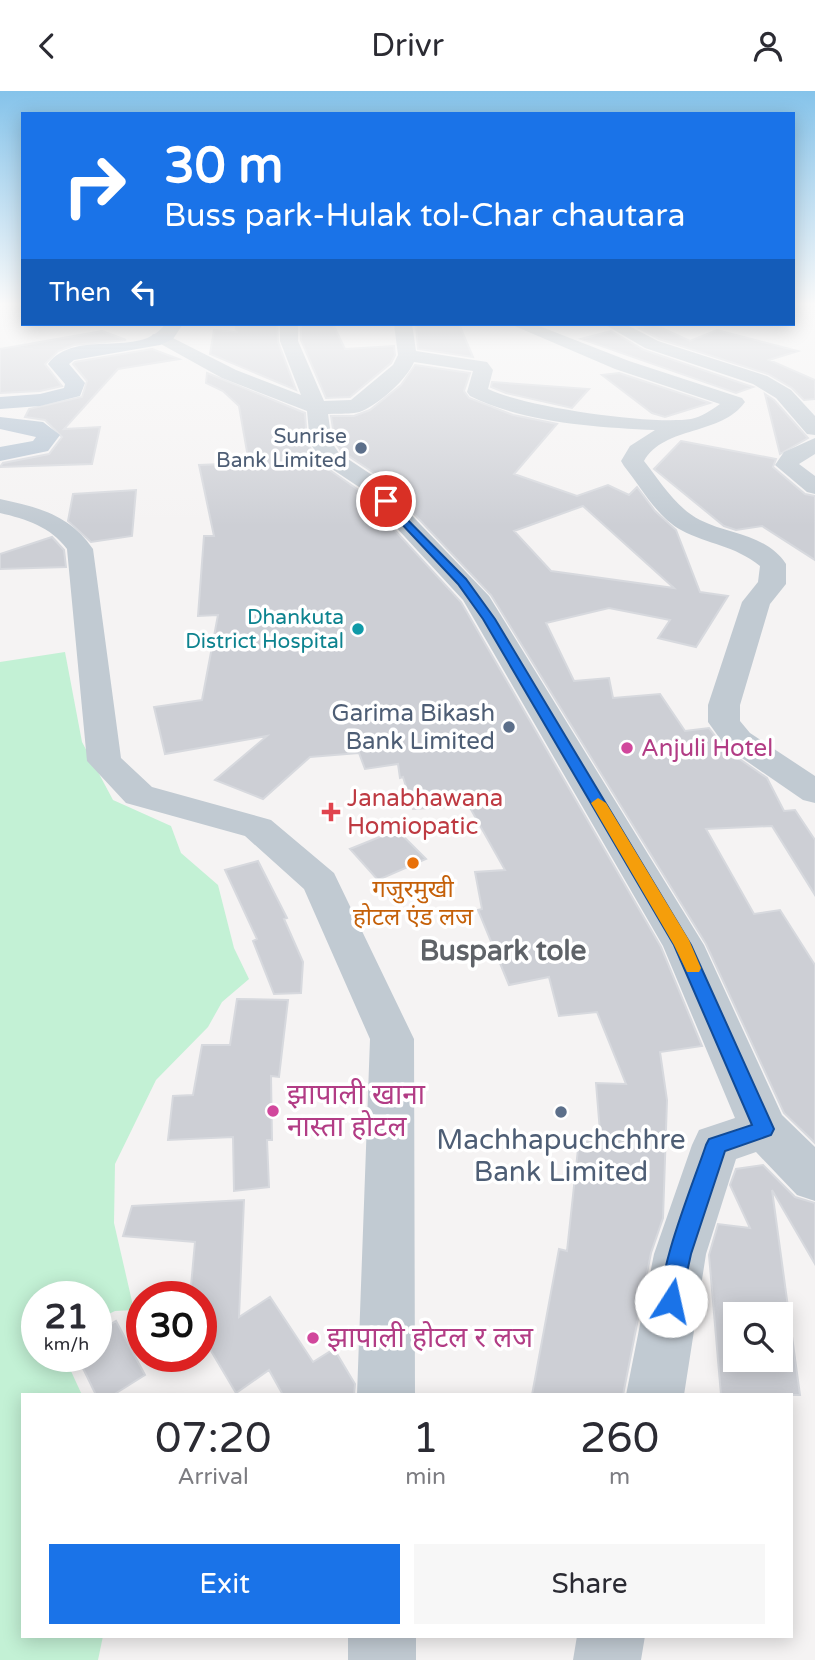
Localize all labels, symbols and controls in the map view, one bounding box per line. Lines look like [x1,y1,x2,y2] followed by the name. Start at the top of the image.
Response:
[28,27,66,65] icon: back
[371,27,444,65] text: Drivr
[749,27,787,65] icon: person
[164,137,283,196] text: 30 m
[49,140,140,231] icon: right
[164,197,686,235] text: Buss park-Hulak tol-Char chautara
[125,273,163,311] icon: left
[49,277,111,308] text: Then
[216,424,347,473] place label: Sunrise Bank Limited
[353,440,369,456] marker: Sunrise Bank Limited
[356,471,416,531] pin
[367,482,405,520] icon: arrive
[185,605,344,654] place label: Dhankuta District Hospital
[350,621,366,637] marker: Dhankuta District Hospital
[332,699,495,756] place label: Garima Bikash Bank Limited
[501,719,517,735] marker: Garima Bikash Bank Limited
[641,734,773,763] place label: Anjuli Hotel
[619,740,635,756] marker: Anjuli Hotel
[347,784,503,841] place label: Janabhawana Homiopatic
[321,802,341,822] marker: Janabhawana Homiopatic
[405,855,421,871] marker: गजुरमुखी होटल एंड लज
[353,875,474,932] place label: गजुरमुखी होटल एंड लज
[420,934,587,968] district label: Buspark tole
[287,1078,426,1144] place label: झापाली खाना नास्ता होटल
[265,1103,281,1119] marker: झापाली खाना नास्ता होटल
[553,1104,569,1120] marker: Machhapuchchhre Bank Limited
[436,1123,686,1189] place label: Machhapuchchhre Bank Limited
[634,1264,708,1338] position arrow
[126,1281,217,1372] speed limit sign: 30
[45,1296,88,1338] text: 21
[723,1302,793,1372] map controls
[723,1302,793,1372] button: search
[327,1321,534,1355] place label: झापाली होटल र लज
[305,1330,321,1346] marker: झापाली होटल र लज
[44,1333,89,1355] text: km/h
[155,1413,271,1464] text: 07:20
[412,1413,439,1464] text: 1
[580,1413,659,1464] text: 260
[178,1463,249,1491] text: Arrival
[405,1463,446,1491] text: min
[609,1463,630,1491] text: m
[49,1544,400,1624] button: Exit
[414,1544,765,1624] button: Share

